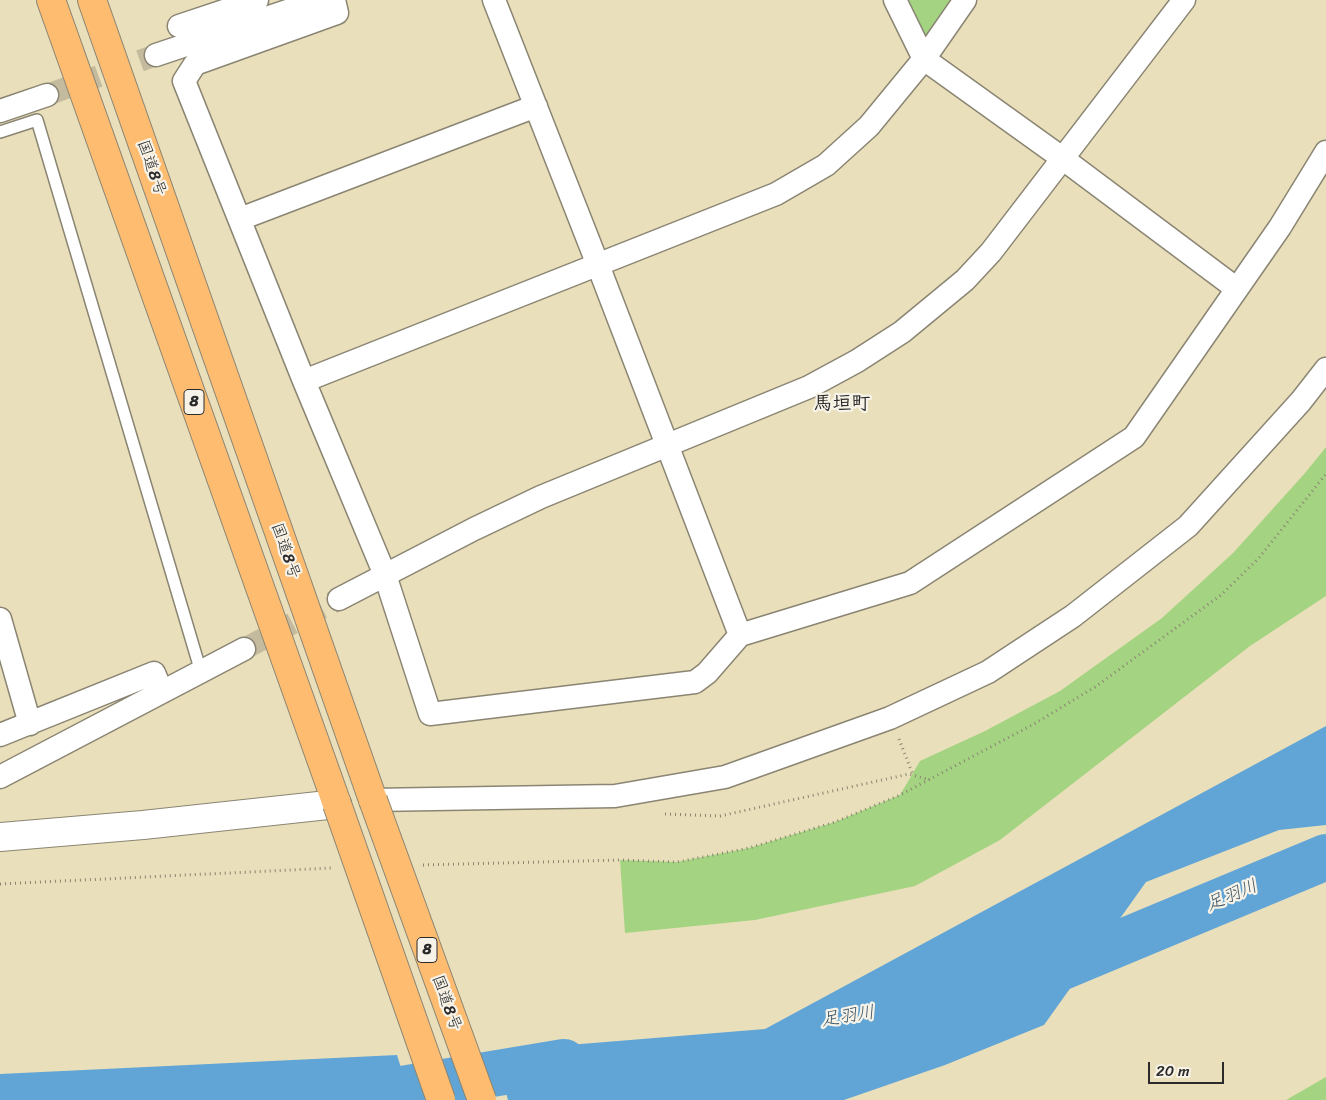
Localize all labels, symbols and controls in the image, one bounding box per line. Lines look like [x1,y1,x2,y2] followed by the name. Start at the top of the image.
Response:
[133,138,169,198] street label: 国道8号
[184,390,204,414] road number: 8
[814,393,870,415] district label: 馬垣町
[267,521,303,581] street label: 国道8号
[1203,876,1261,916] water label: 足羽川
[417,938,437,962] road number: 8
[427,973,465,1033] street label: 国道8号
[820,1002,876,1032] water label: 足羽川
[1151,1052,1227,1084] scale bar
[1156,1058,1190,1084] text: 20 m

